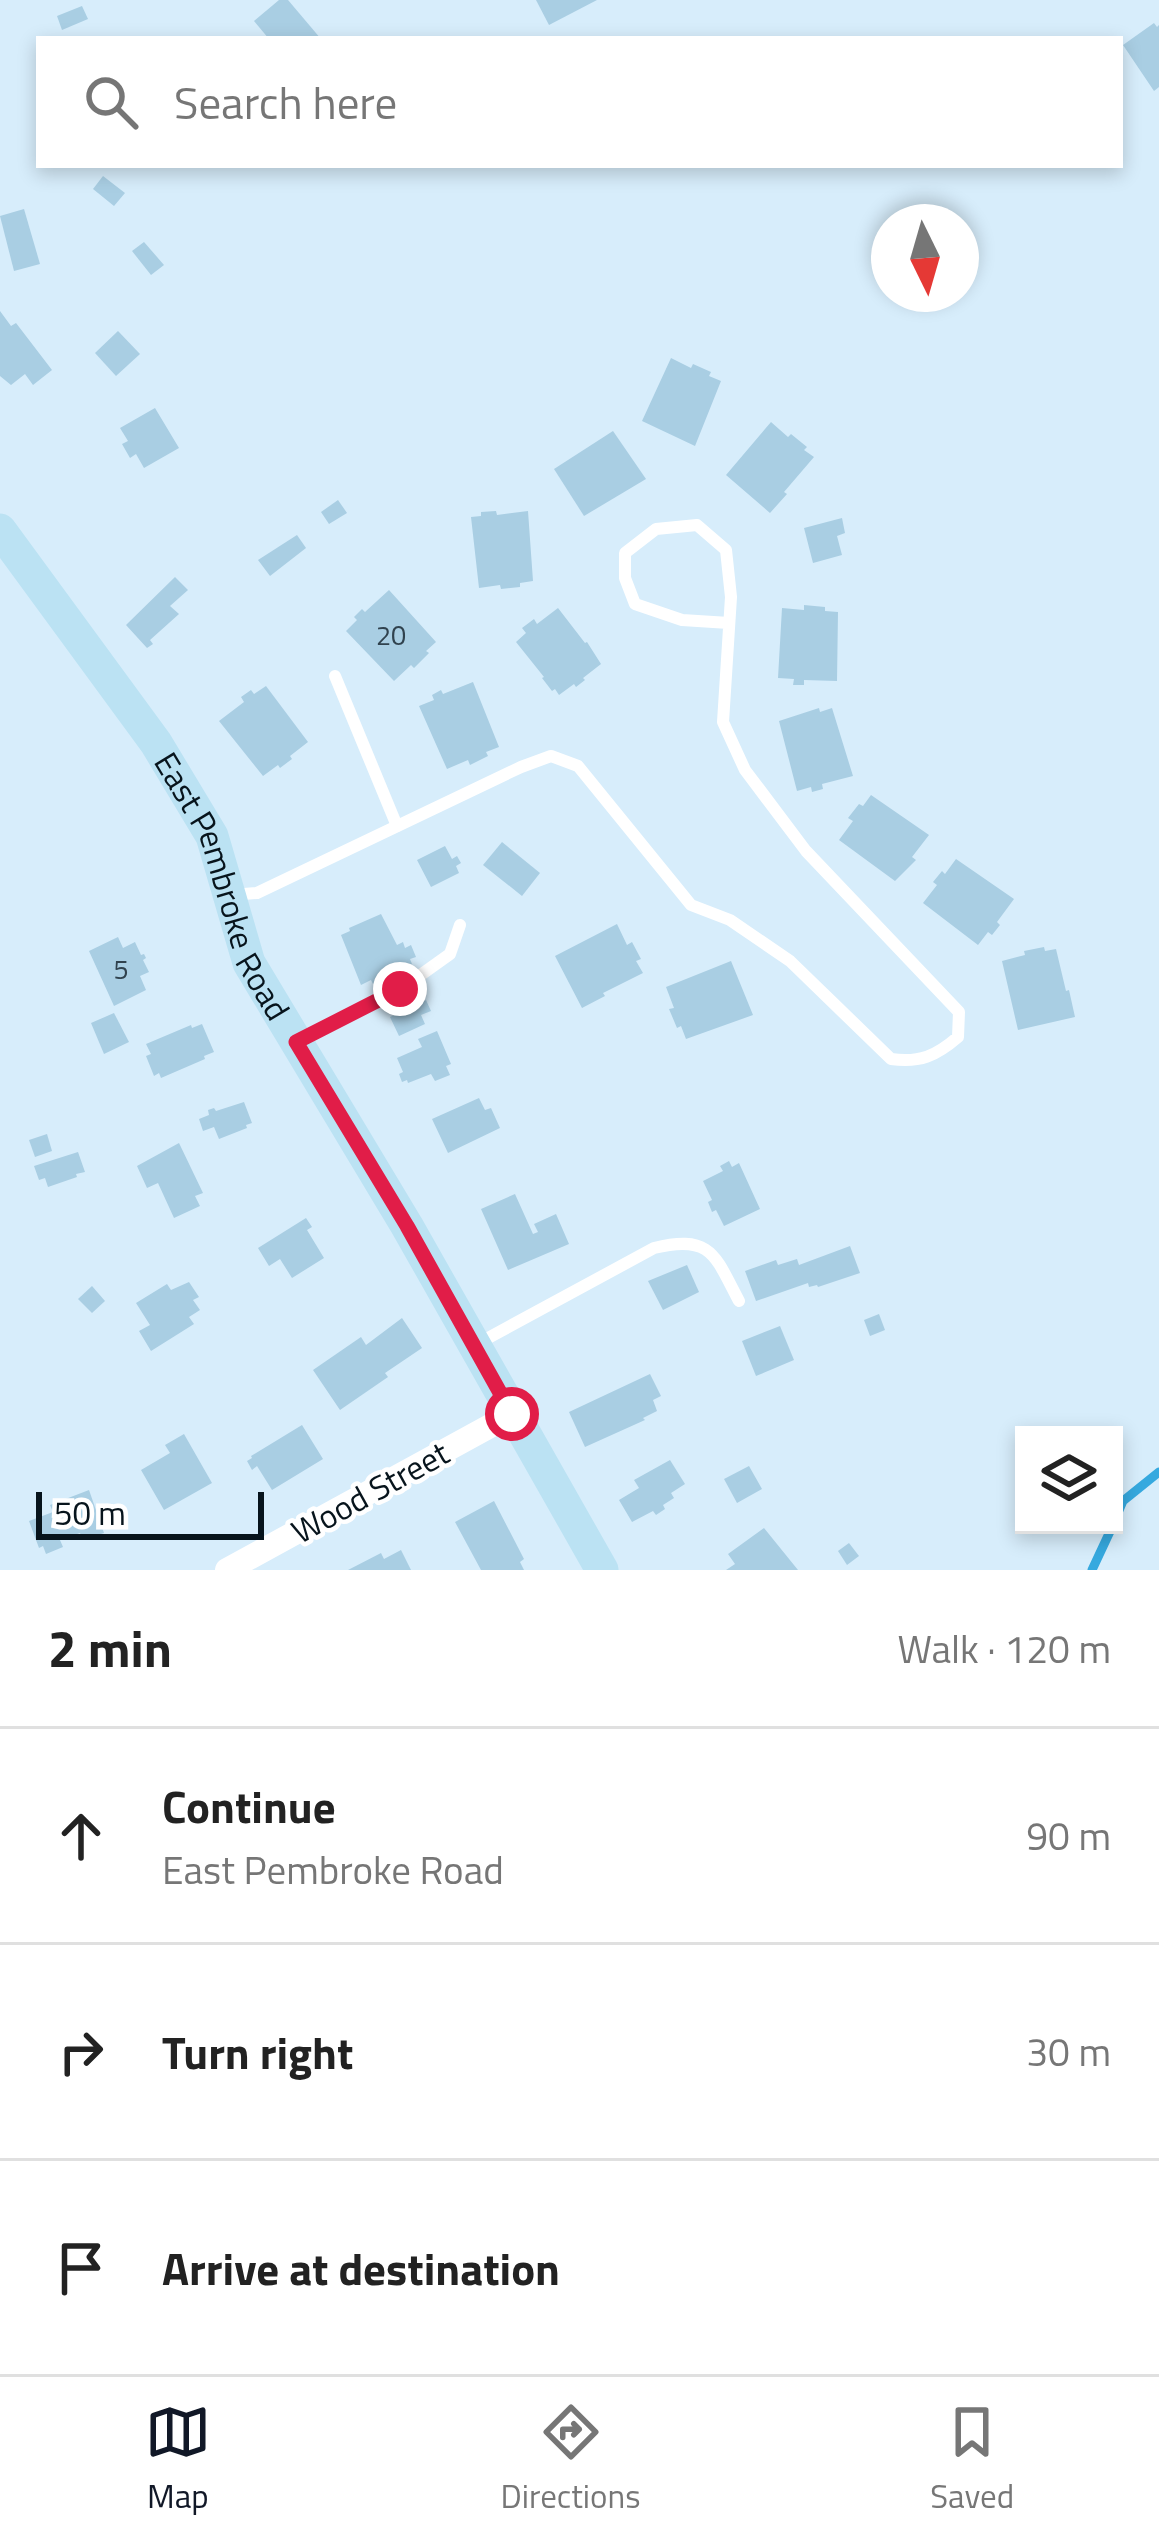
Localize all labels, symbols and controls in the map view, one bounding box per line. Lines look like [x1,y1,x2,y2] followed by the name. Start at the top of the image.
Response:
[36,36,1123,168] search box
[174,68,397,136] text: Search here
[78,69,144,135] icon: search
[871,204,979,312] north arrow
[376,614,406,655] house number: 20
[142,742,303,1030] street label: East Pembroke Road
[113,948,129,989] house number: 5
[373,962,427,1016] route end
[485,1387,539,1441] route start
[1015,1426,1123,1534] map controls
[1015,1426,1123,1534] button: layers
[282,1428,458,1556] street label: Wood Street
[36,1486,264,1539] scale bar
[54,1488,126,1538] text: 50 m
[48,1609,172,1687] text: 2 min
[897,1619,1111,1678] text: Walk · 120 m
[162,1772,336,1840] text: Continue
[48,1803,114,1869] icon: ahead
[1026,1806,1111,1865] text: 90 m
[162,1840,504,1899] text: East Pembroke Road
[162,2018,353,2086] text: Turn right
[48,2019,114,2085] icon: right
[1026,2022,1111,2081] text: 30 m
[162,2234,560,2302] text: Arrive at destination
[48,2235,114,2301] icon: arrive
[145,2399,211,2521] tab: Map
[501,2399,640,2521] tab: Directions
[930,2399,1014,2521] tab: Saved

